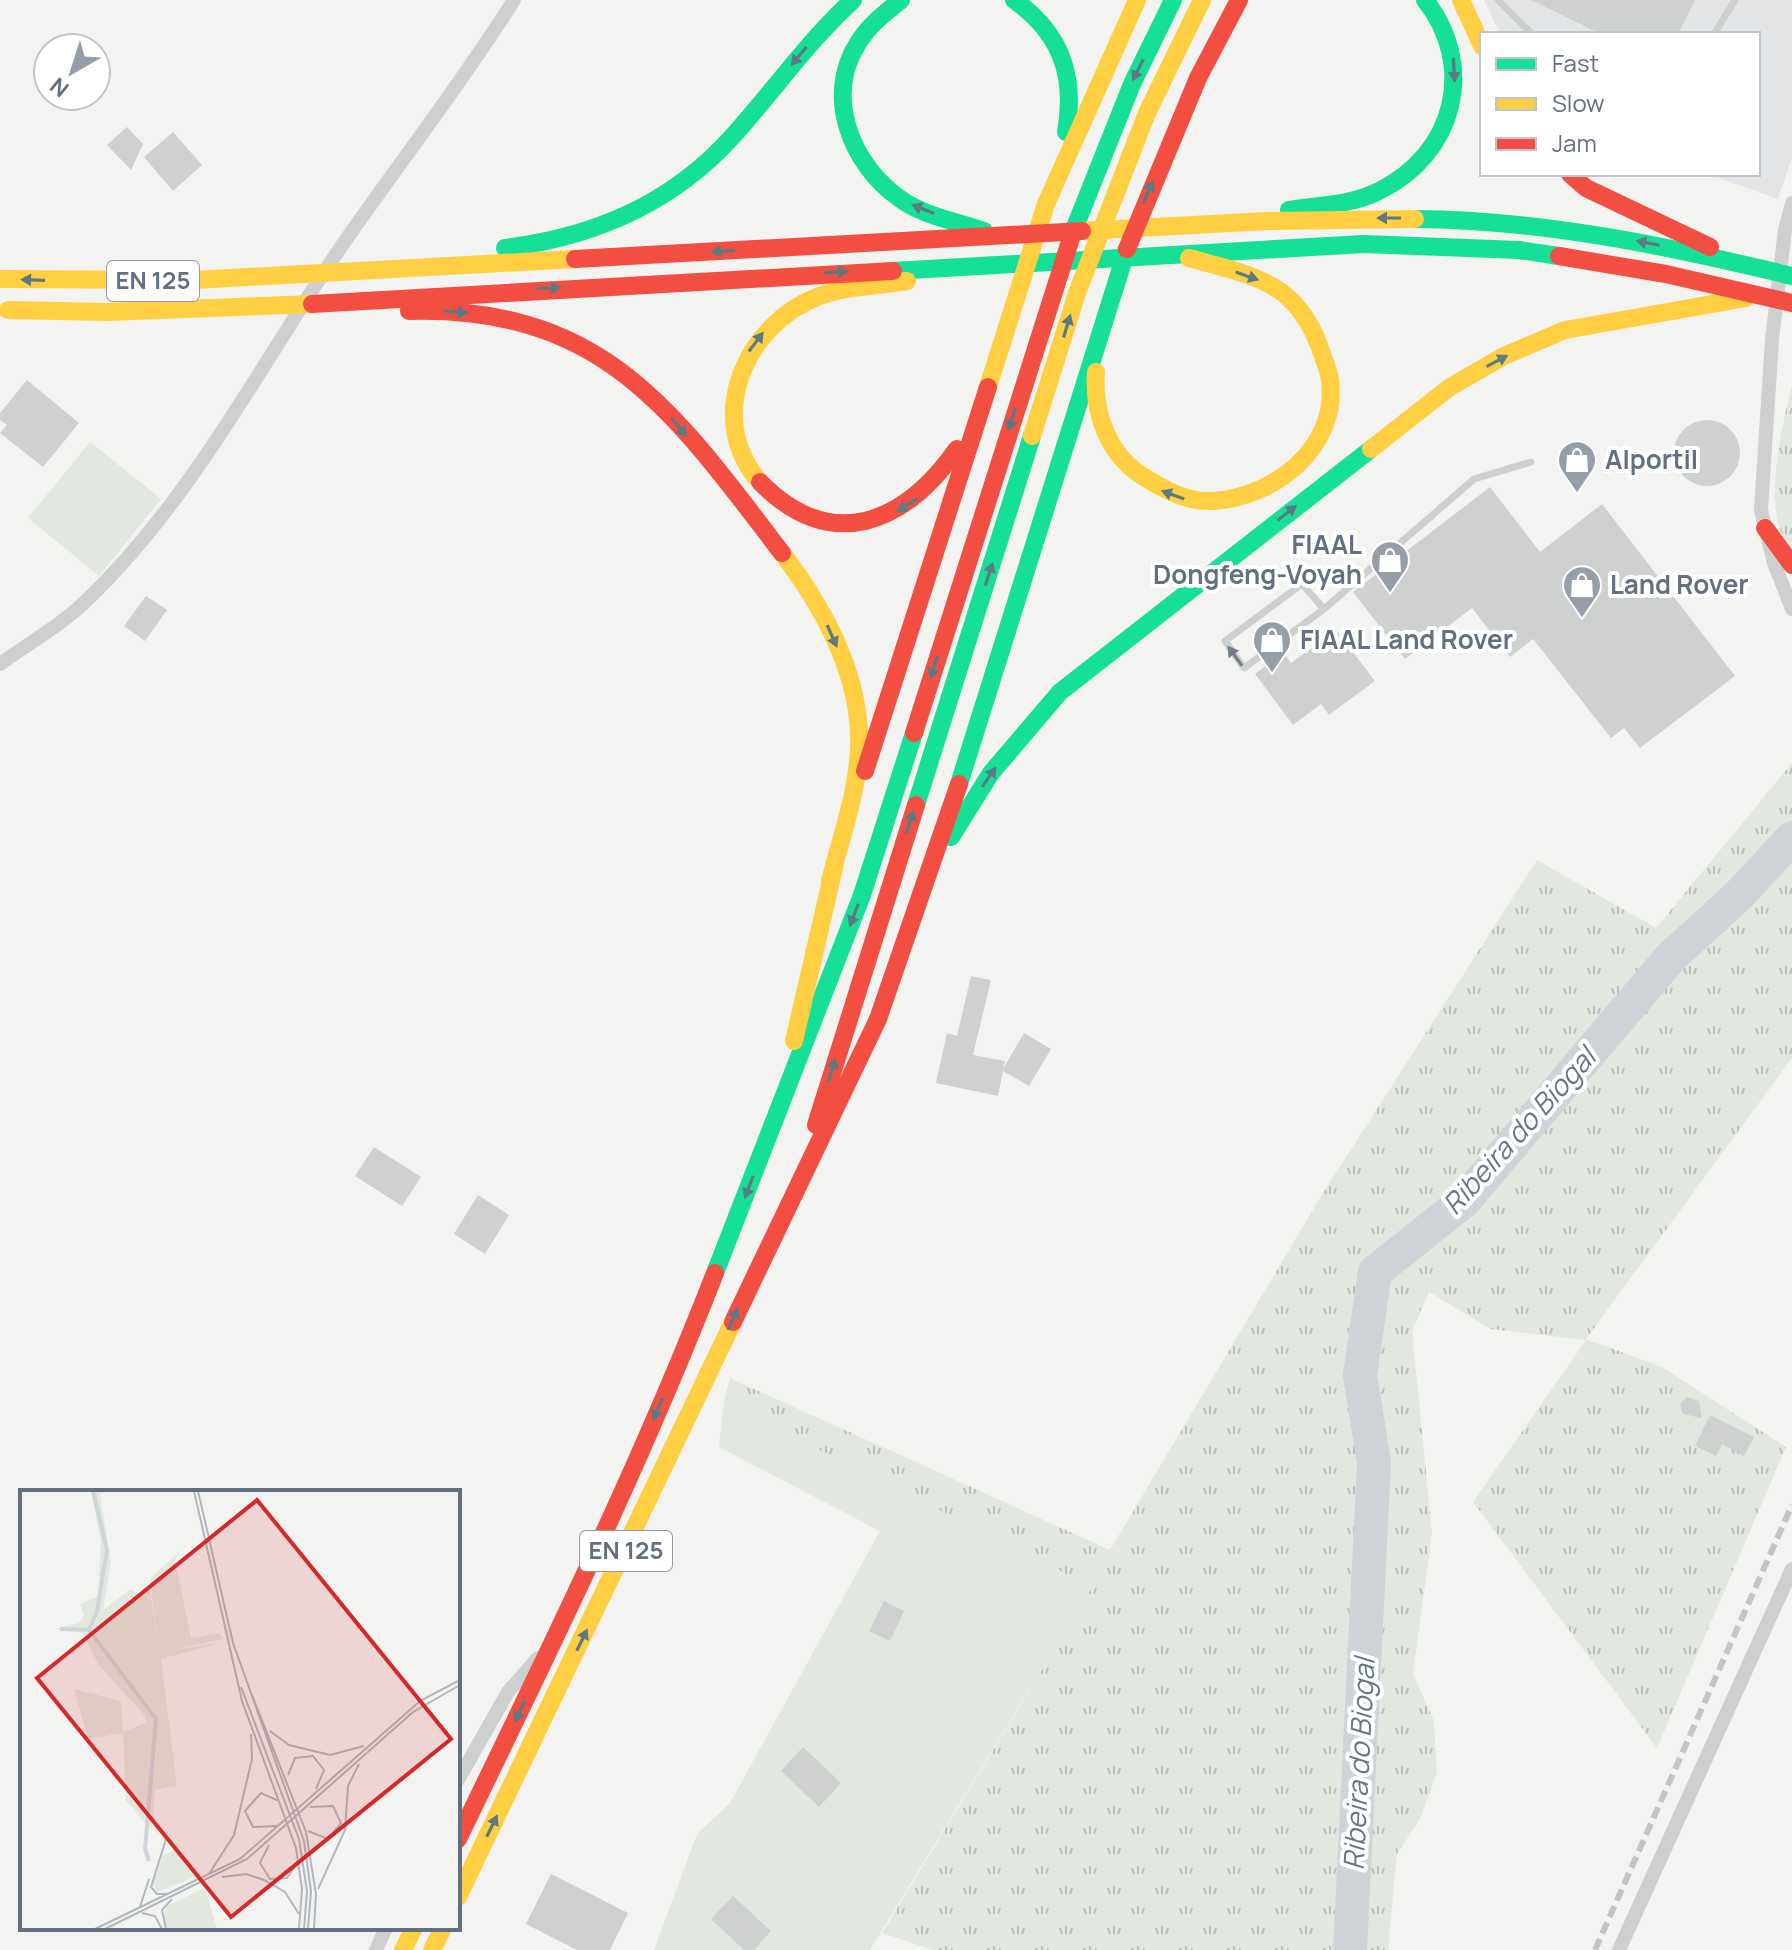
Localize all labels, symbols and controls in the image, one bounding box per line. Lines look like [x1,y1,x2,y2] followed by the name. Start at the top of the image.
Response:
[32,32,112,112] north arrow
[1480,32,1760,176] legend
[791,46,808,66] one-way arrow
[1552,46,1599,79] text: Fast
[1132,58,1145,81] one-way arrow
[1448,58,1461,83] one-way arrow
[44,71,75,104] text: N
[1552,86,1605,119] text: Slow
[1552,126,1597,159] text: Jam
[1142,180,1155,203] one-way arrow
[911,202,935,215] one-way arrow
[1376,212,1401,224] one-way arrow
[1635,236,1660,249] one-way arrow
[710,244,735,257] one-way arrow
[107,261,199,301] road number: EN 125
[824,266,849,279] one-way arrow
[1235,270,1259,282] one-way arrow
[20,274,45,287] one-way arrow
[537,282,562,295] one-way arrow
[444,305,469,318] one-way arrow
[1061,314,1074,338] one-way arrow
[747,332,763,352] one-way arrow
[1486,354,1509,367] one-way arrow
[1006,408,1018,432] one-way arrow
[670,417,687,437] one-way arrow
[1556,439,1598,494] shop icon: Alportil
[1605,441,1698,477] place label: Alportil
[1161,488,1185,500] one-way arrow
[896,498,918,512] one-way arrow
[1277,505,1297,521] one-way arrow
[1153,526,1362,592] place label: FIAAL Dongfeng-Voyah
[1369,539,1411,594] shop icon: FIAAL Dongfeng-Voyah
[984,562,996,586] one-way arrow
[1561,564,1603,619] shop icon: Land Rover
[1610,566,1749,602] place label: Land Rover
[1251,619,1293,674] shop icon: FIAAL Land Rover
[1300,621,1513,657] place label: FIAAL Land Rover
[825,624,838,648] one-way arrow
[1228,646,1244,666] one-way arrow
[927,655,939,679] one-way arrow
[981,766,996,787] one-way arrow
[904,810,917,834] one-way arrow
[848,903,861,927] one-way arrow
[1433,1036,1606,1222] water label: Ribeira do Biogal
[827,1058,839,1082] one-way arrow
[742,1175,755,1199] one-way arrow
[726,1307,740,1331] one-way arrow
[651,1397,664,1421] one-way arrow
[20,1490,460,1930] inset map
[580,1531,672,1571] road number: EN 125
[575,1629,589,1652] one-way arrow
[1333,1654,1383,1871] water label: Ribeira do Biogal
[513,1699,527,1722] one-way arrow
[485,1815,499,1838] one-way arrow

